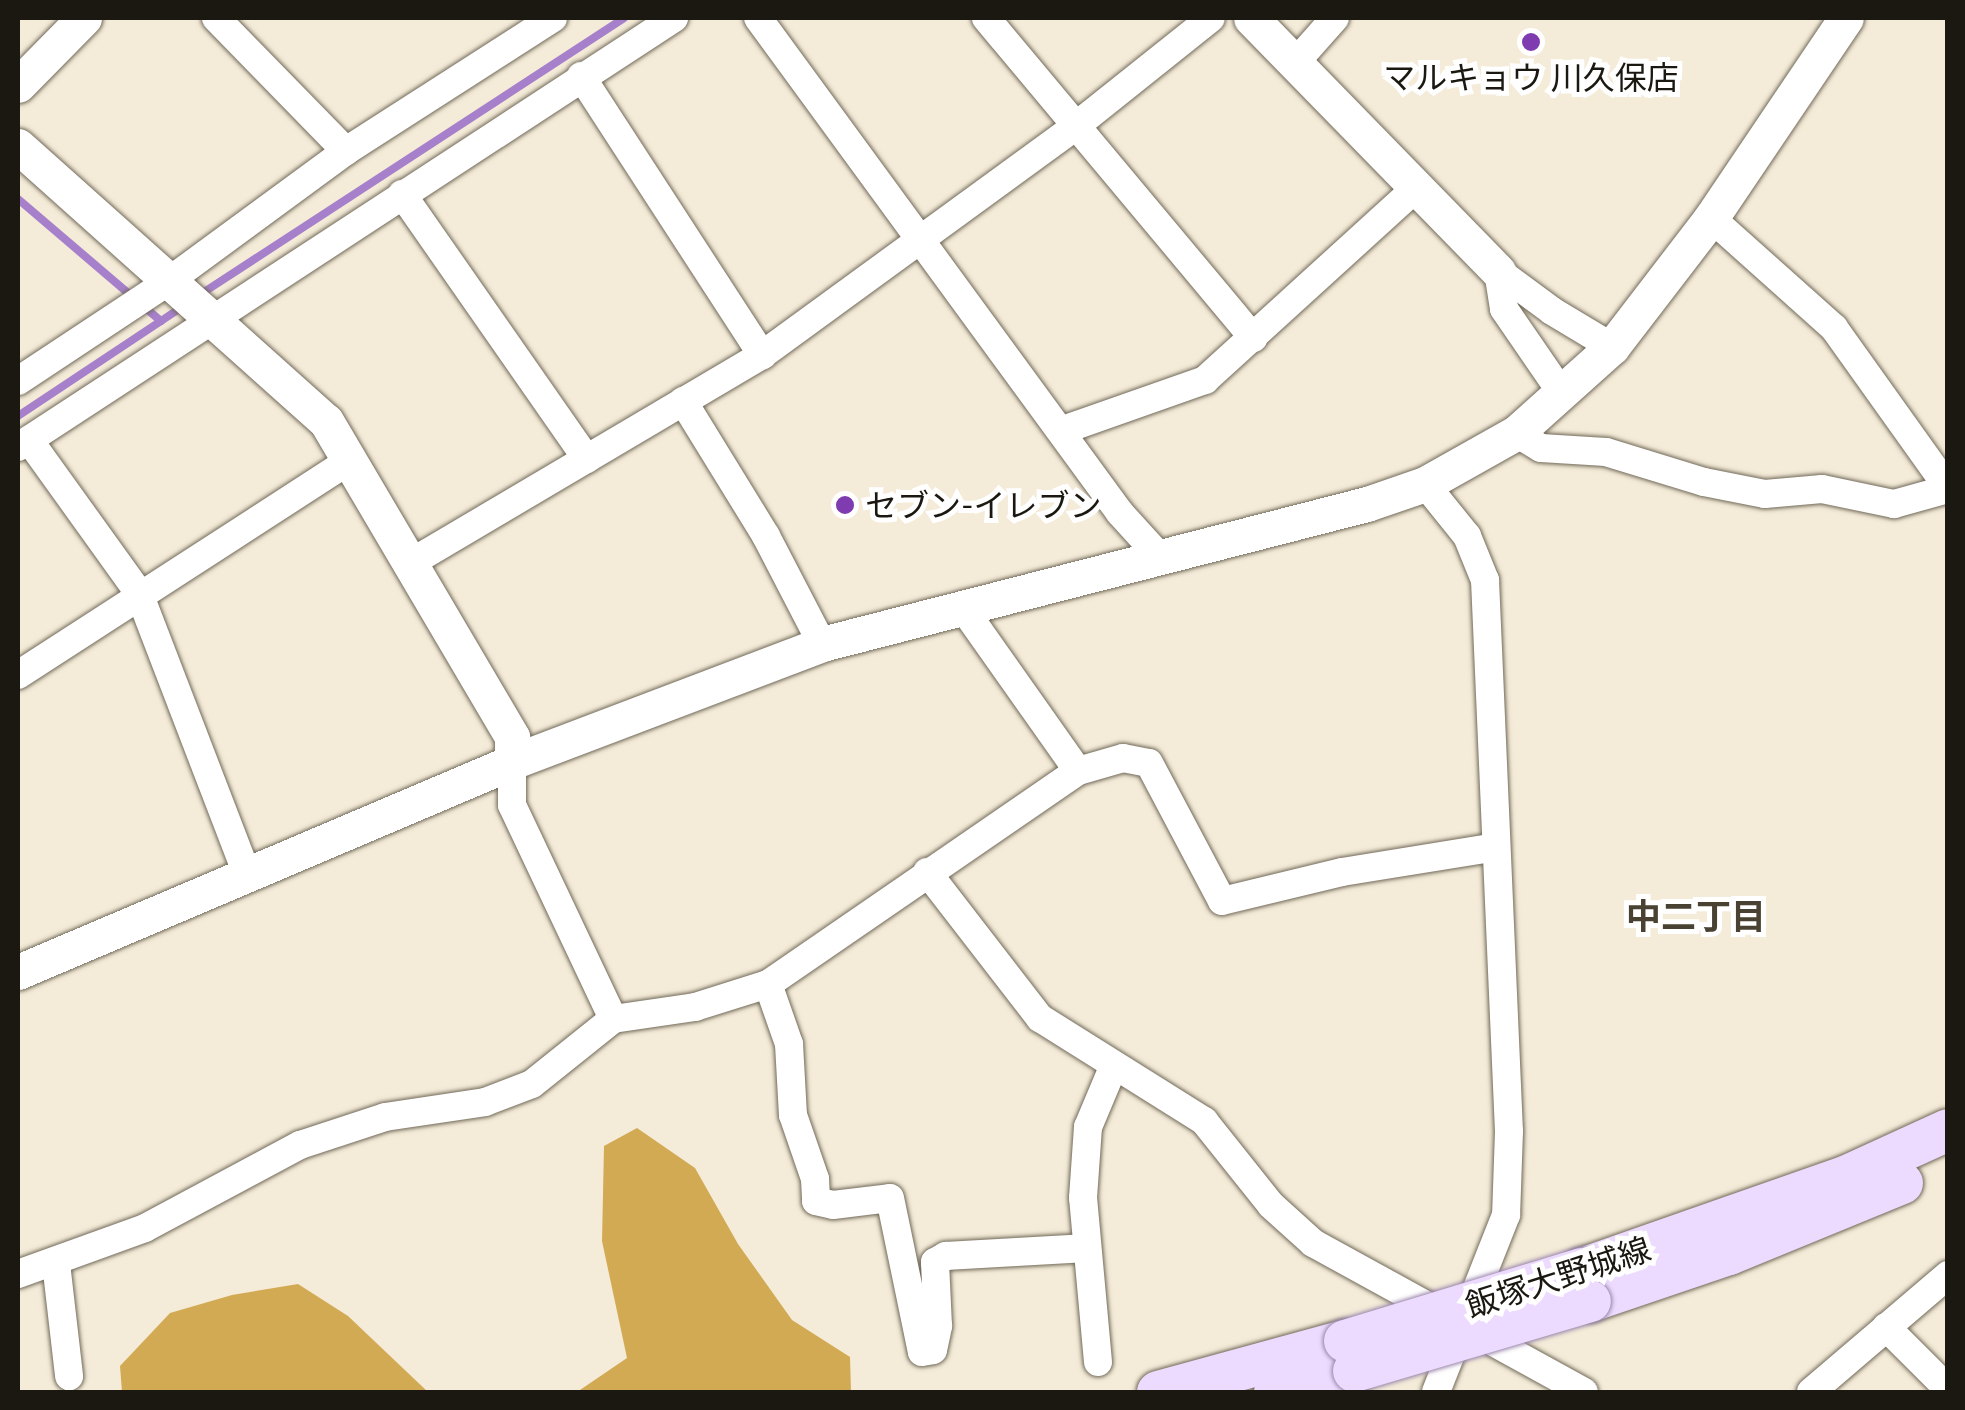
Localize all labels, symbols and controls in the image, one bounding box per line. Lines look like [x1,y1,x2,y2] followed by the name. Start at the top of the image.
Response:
[1520,31,1542,53] marker: マルキョウ 川久保店
[1383,58,1679,96] place label: マルキョウ 川久保店
[865,486,1102,524] place label: セブン-イレブン
[834,494,856,516] marker: セブン-イレブン
[1626,895,1766,937] district label: 中二丁目
[1461,1229,1655,1325] street label: 飯塚大野城線

